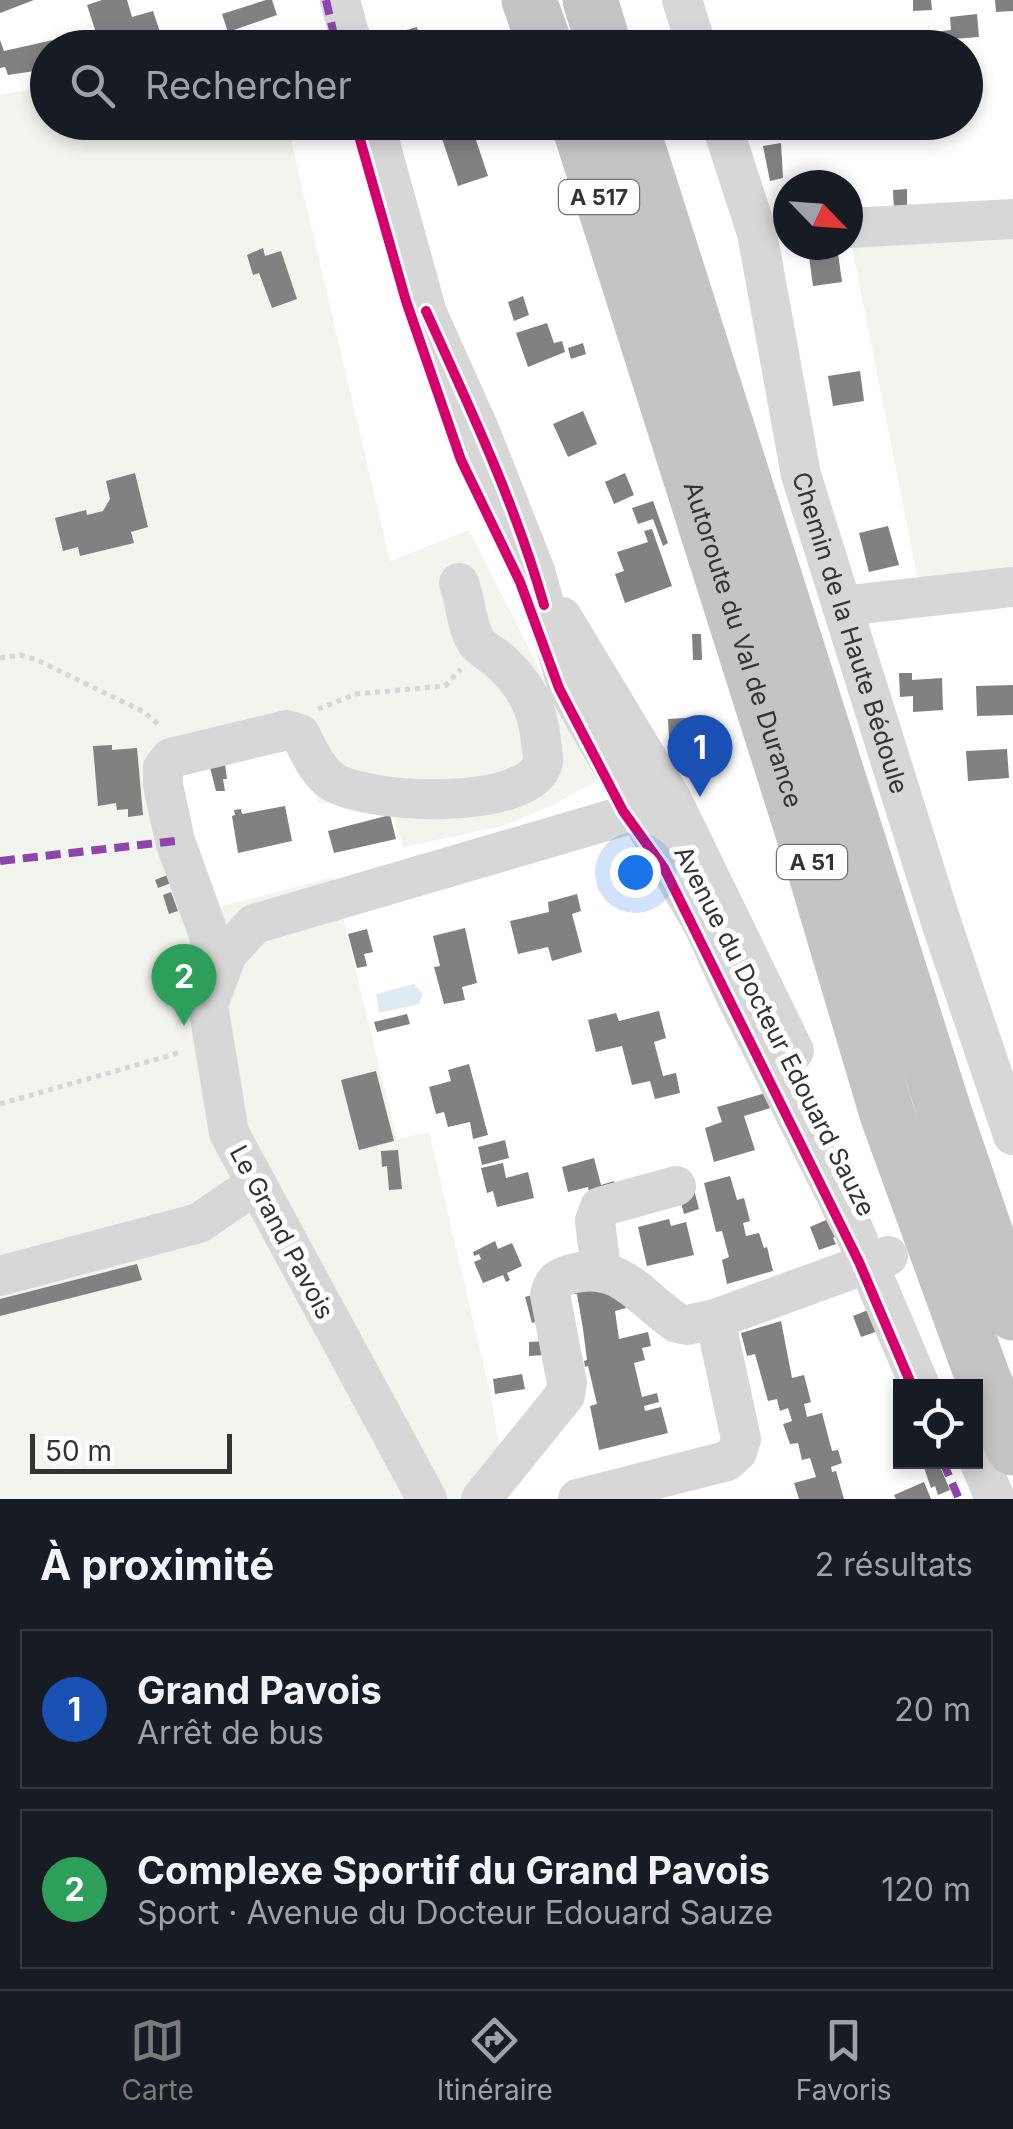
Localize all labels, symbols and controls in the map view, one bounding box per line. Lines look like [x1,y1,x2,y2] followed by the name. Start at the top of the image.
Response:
[30,30,983,140] search box
[65,58,120,113] icon: search
[145,62,352,108] text: Rechercher
[773,170,863,260] north arrow
[559,180,639,214] road number: A 517
[786,468,915,797] street label: Chemin de la Haute Bédoule
[678,478,809,811] street label: Autoroute du Val de Durance
[668,714,732,797] pin: 1
[668,841,882,1221] street label: Avenue du Docteur Edouard Sauze
[777,845,847,879] road number: A 51
[610,847,661,898] your location
[152,944,216,1026] pin: 2
[224,1140,340,1324] street label: Le Grand Pavois
[893,1379,983,1469] map controls
[893,1379,983,1469] button: locate
[30,1429,232,1474] scale bar
[45,1434,112,1468] text: 50 m
[40,1539,274,1590] text: À proximité
[815,1545,973,1584] text: 2 résultats
[137,1667,382,1713] text: Grand Pavois
[68,1690,81,1729] text: 1
[894,1690,971,1729] text: 20 m
[137,1713,324,1752] text: Arrêt de bus
[137,1847,770,1893] text: Complexe Sportif du Grand Pavois
[64,1870,85,1909] text: 2
[881,1870,971,1909] text: 120 m
[137,1893,773,1932] text: Sport · Avenue du Docteur Edouard Sauze
[121,2013,194,2107] tab: Carte
[437,2013,553,2107] tab: Itinéraire
[796,2013,892,2107] tab: Favoris

